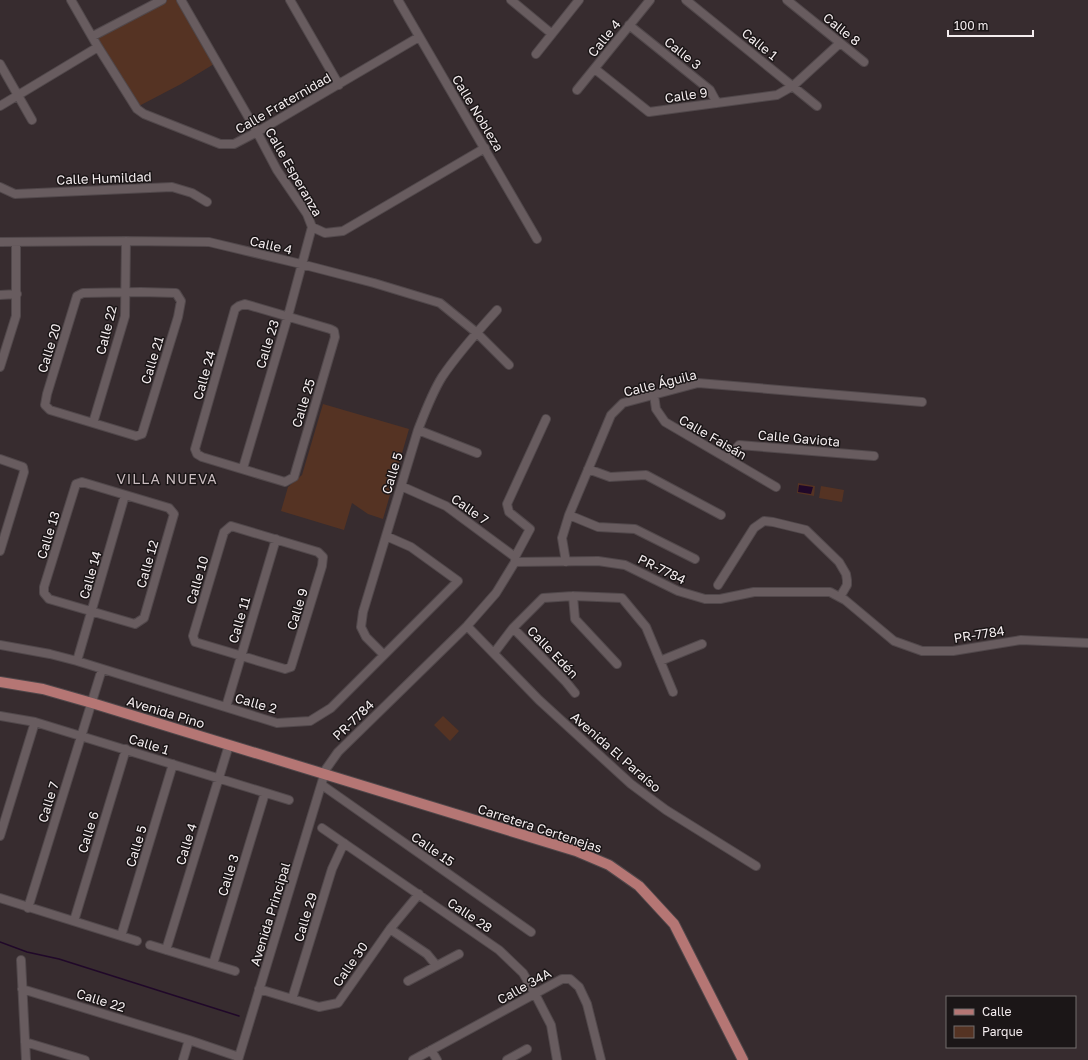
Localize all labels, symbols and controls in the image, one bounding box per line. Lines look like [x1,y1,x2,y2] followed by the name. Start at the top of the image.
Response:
[820,9,864,49] street label: Calle 8
[948,12,1033,38] scale bar
[584,16,624,60] street label: Calle 4
[954,18,988,33] text: 100 m
[739,25,781,63] street label: Calle 1
[661,33,705,73] street label: Calle 3
[232,69,334,137] street label: Calle Fraternidad
[449,72,507,154] street label: Calle Nobleza
[664,84,709,106] street label: Calle 9
[262,125,326,219] street label: Calle Esperanza
[56,168,152,188] street label: Calle Humildad
[248,232,294,258] street label: Calle 4
[92,304,120,356] street label: Calle 22
[252,318,282,370] street label: Calle 23
[34,321,64,375] street label: Calle 20
[137,334,167,386] street label: Calle 21
[189,348,219,402] street label: Calle 24
[622,366,698,400] street label: Calle Águila
[288,377,318,429] street label: Calle 25
[676,411,750,463] street label: Calle Faisán
[757,426,841,450] street label: Calle Gaviota
[378,450,406,496] street label: Calle 5
[116,470,218,487] district label: VILLA NUEVA
[448,490,492,528] street label: Calle 7
[33,509,63,561] street label: Calle 13
[133,538,161,590] street label: Calle 12
[76,549,105,601] street label: Calle 14
[636,551,689,587] street label: PR-7784
[182,554,212,606] street label: Calle 10
[283,586,311,632] street label: Calle 9
[225,595,253,645] street label: Calle 11
[952,622,1006,646] street label: PR-7784
[524,623,582,681] street label: Calle Edén
[233,689,279,717] street label: Calle 2
[125,693,207,731] street label: Avenida Pino
[329,696,377,744] street label: PR-7784
[568,709,664,796] street label: Avenida El Paraíso
[127,730,171,758] street label: Calle 1
[34,779,62,824] street label: Calle 7
[476,800,604,856] street label: Carretera Certenejas
[74,809,102,855] street label: Calle 6
[172,821,200,867] street label: Calle 4
[122,823,150,869] street label: Calle 5
[408,828,458,870] street label: Calle 15
[214,852,242,898] street label: Calle 3
[247,860,293,968] street label: Avenida Principal
[290,890,320,944] street label: Calle 29
[445,894,496,936] street label: Calle 28
[329,939,371,989] street label: Calle 30
[494,964,554,1007] street label: Calle 34A
[75,985,127,1015] street label: Calle 22
[946,996,1076,1048] legend
[982,1004,1012,1019] text: Calle
[982,1024,1023,1039] text: Parque

